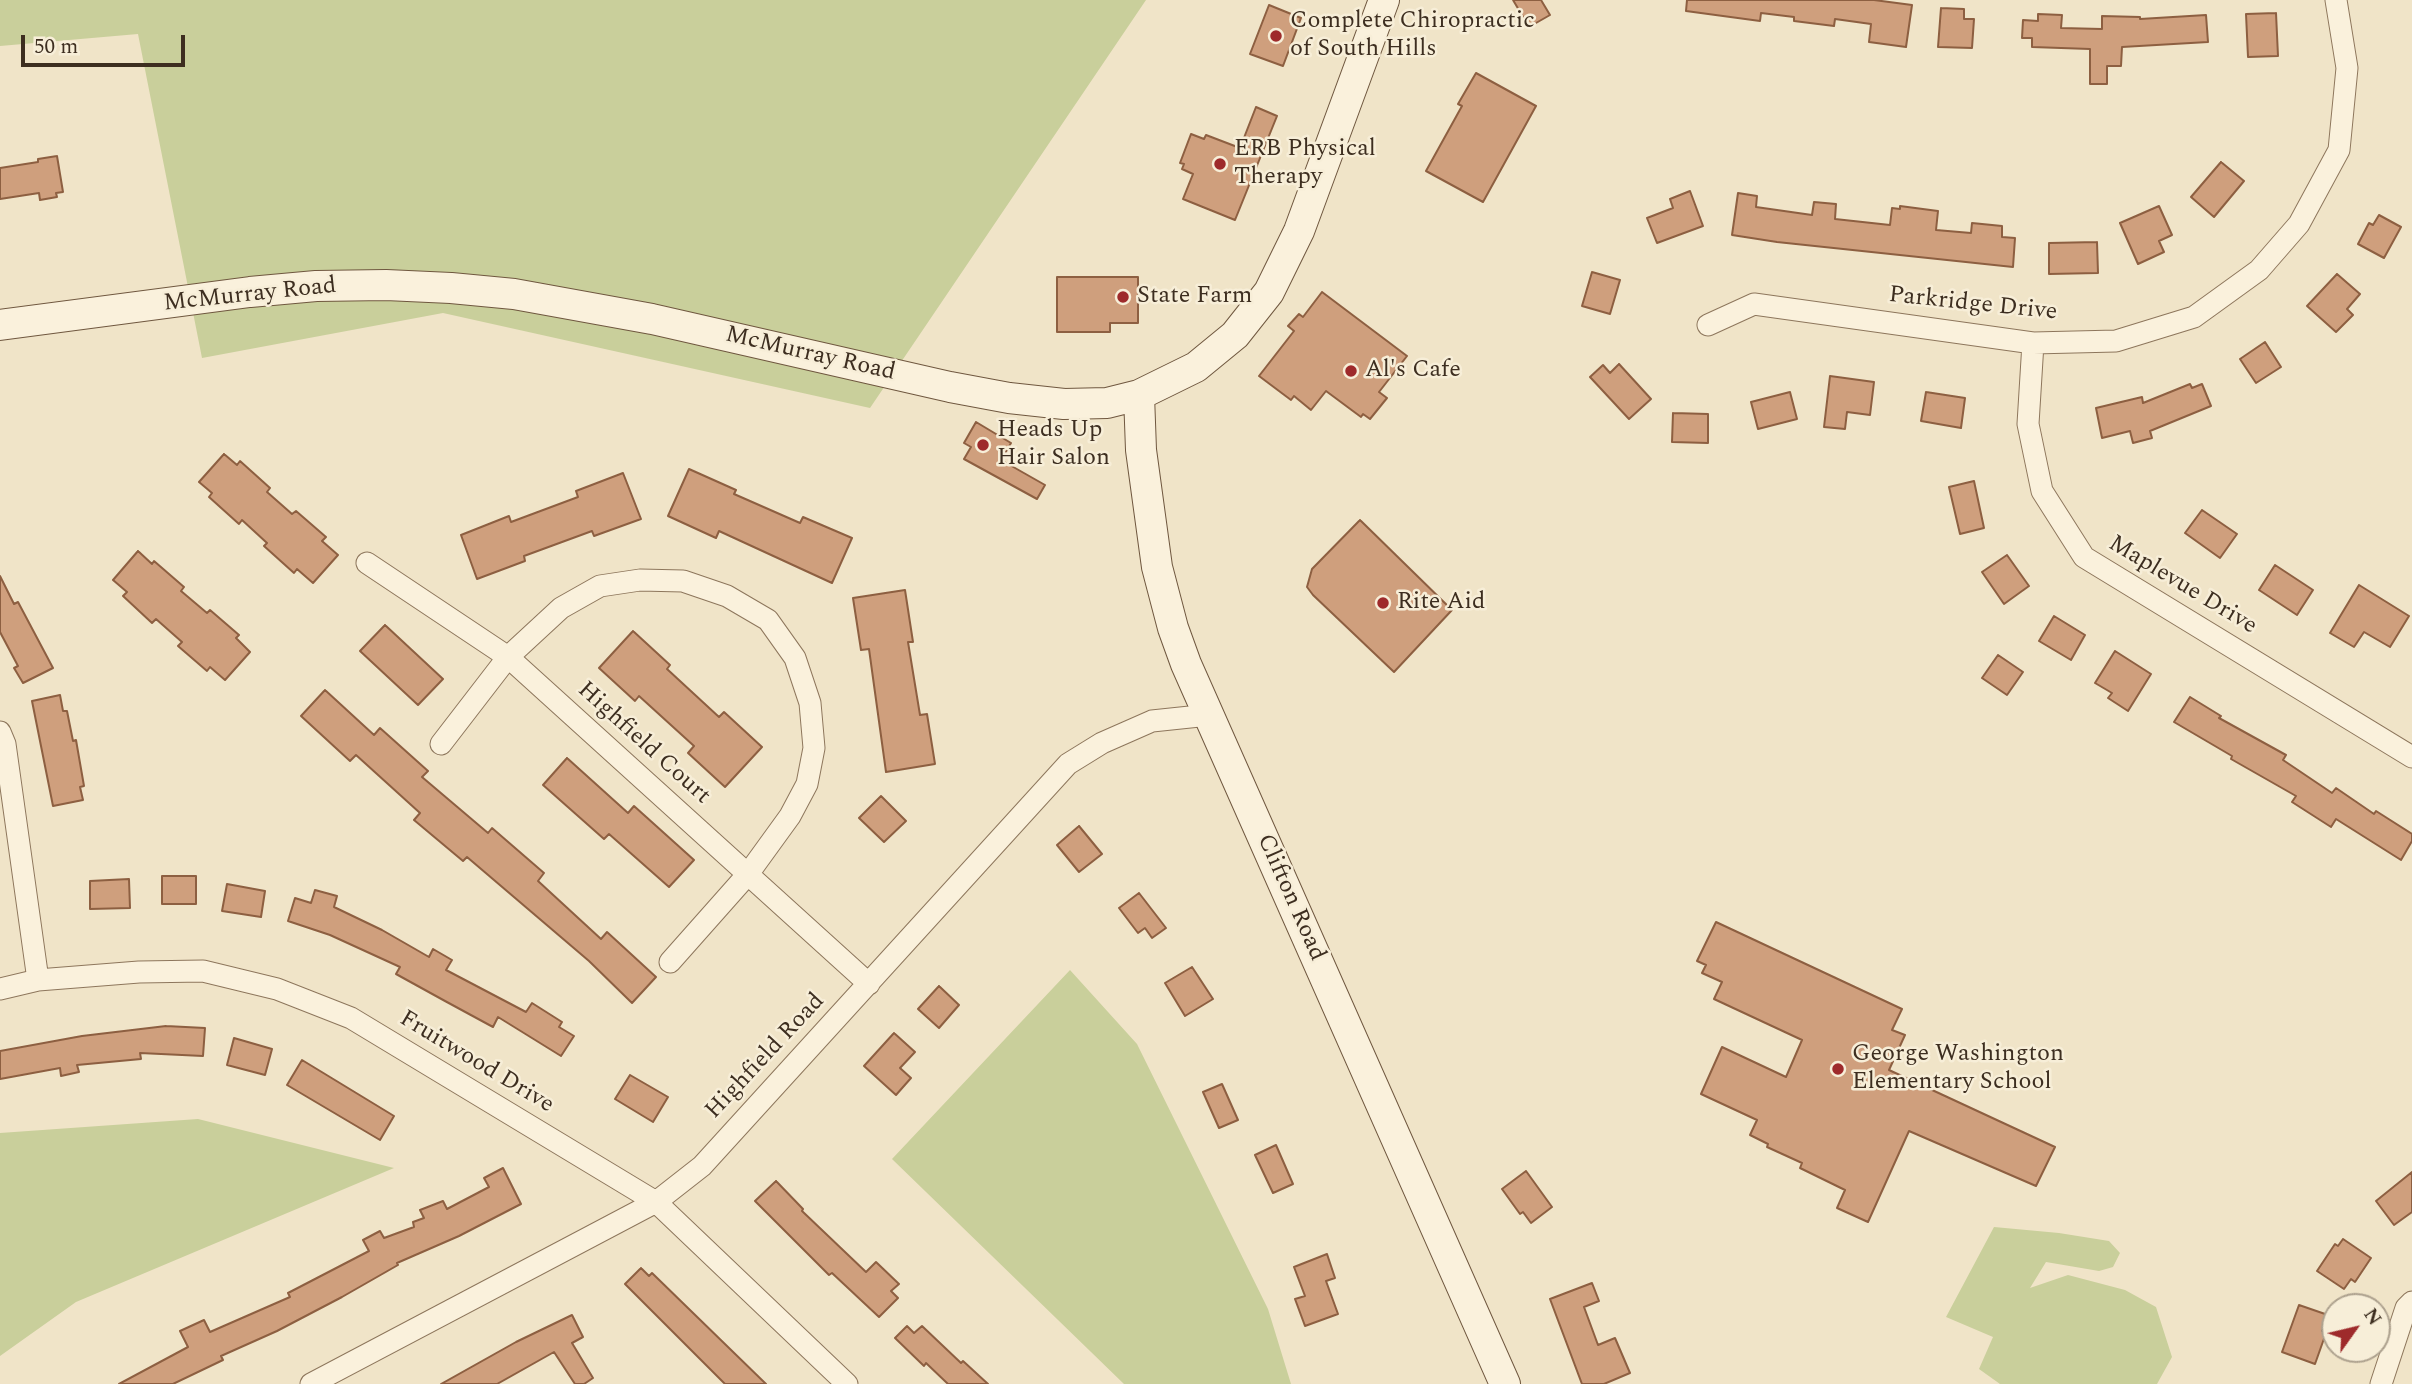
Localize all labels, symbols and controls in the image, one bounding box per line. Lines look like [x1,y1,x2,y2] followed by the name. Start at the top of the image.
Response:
[1290,8,1535,64] place label: Complete Chiropractic of South Hills
[24,21,189,65] scale bar
[1268,28,1284,44] marker: Complete Chiropractic of South Hills
[34,31,78,63] text: 50 m
[1234,136,1376,192] place label: ERB Physical Therapy
[1212,156,1228,172] marker: ERB Physical Therapy
[162,273,338,319] street label: McMurray Road
[1887,282,2059,328] street label: Parkridge Drive
[1137,283,1252,311] place label: State Farm
[1115,289,1131,305] marker: State Farm
[722,321,898,389] street label: McMurray Road
[1365,357,1461,385] place label: Al's Cafe
[1343,363,1359,379] marker: Al's Cafe
[997,417,1110,473] place label: Heads Up Hair Salon
[975,437,991,453] marker: Heads Up Hair Salon
[2102,530,2262,642] street label: Maplevue Drive
[1397,589,1485,617] place label: Rite Aid
[1375,595,1391,611] marker: Rite Aid
[570,677,716,811] street label: Highfield Court
[1249,830,1331,966] street label: Clifton Road
[700,988,832,1126] street label: Highfield Road
[393,1005,559,1121] street label: Fruitwood Drive
[1852,1041,2064,1097] place label: George Washington Elementary School
[1830,1061,1846,1077] marker: George Washington Elementary School
[2321,1293,2391,1363] north arrow
[2356,1303,2389,1332] text: N

